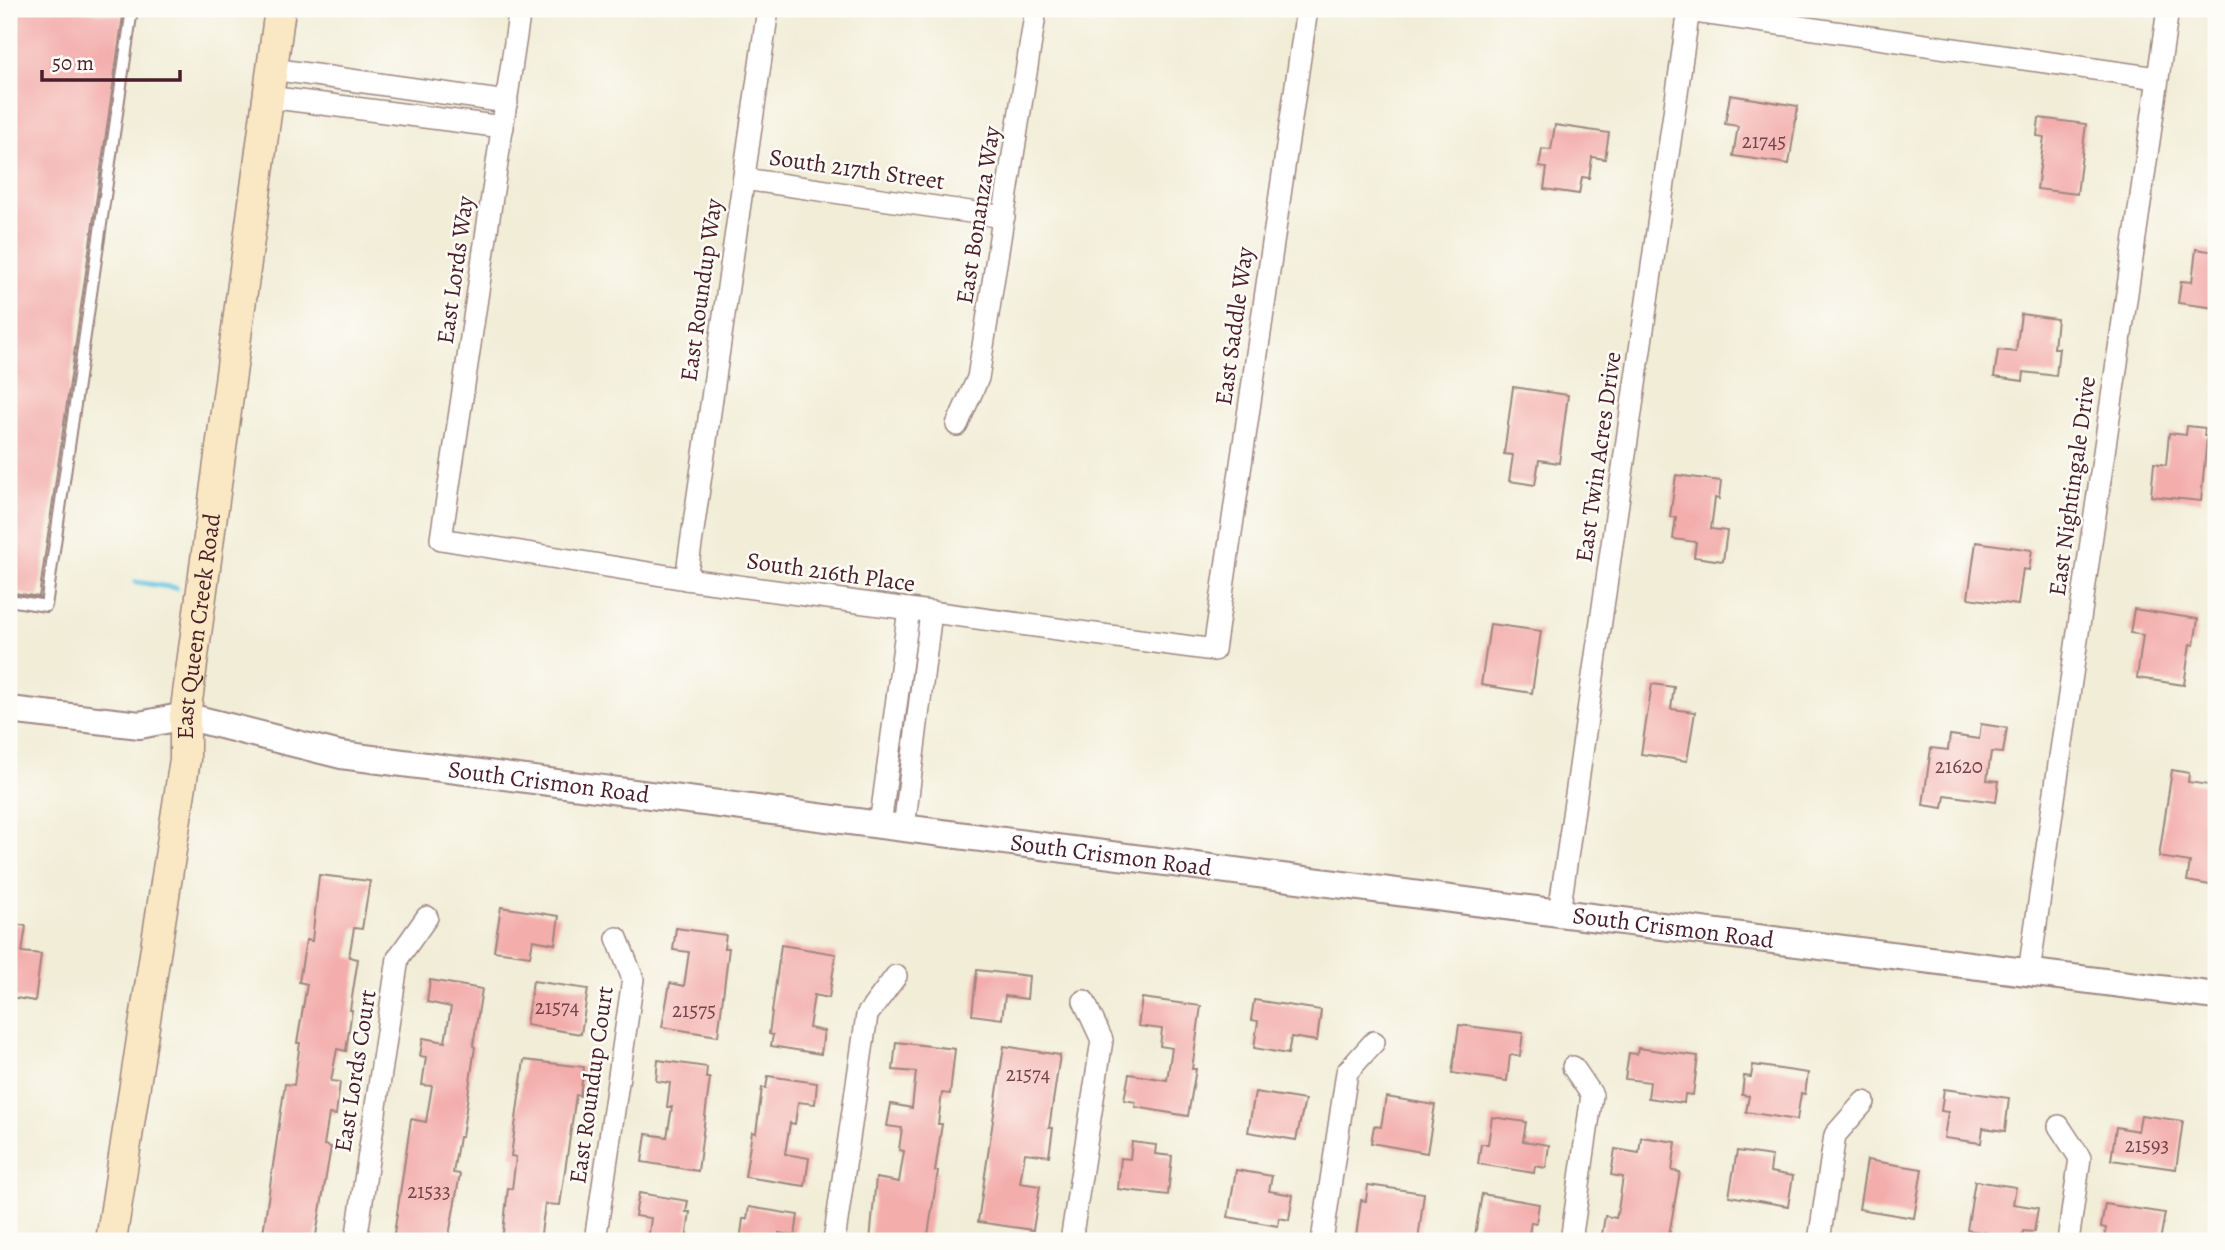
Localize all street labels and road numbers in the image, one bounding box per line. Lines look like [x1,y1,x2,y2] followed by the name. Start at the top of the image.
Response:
[948,124,1008,306] street label: East Bonanza Way
[767,141,947,197] street label: South 217th Street
[429,193,481,346] street label: East Lords Way
[672,196,730,384] street label: East Roundup Way
[1207,244,1261,407] street label: East Saddle Way
[1567,350,1629,564] street label: East Twin Acres Drive
[2041,374,2103,598] street label: East Nightingale Drive
[169,511,228,740] street label: East Queen Creek Road
[745,544,917,600] street label: South 216th Place
[446,753,651,811] street label: South Crismon Road
[1008,826,1214,884] street label: South Crismon Road
[1571,899,1776,956] street label: South Crismon Road
[561,984,621,1186] street label: East Roundup Court
[326,987,384,1155] street label: East Lords Court

